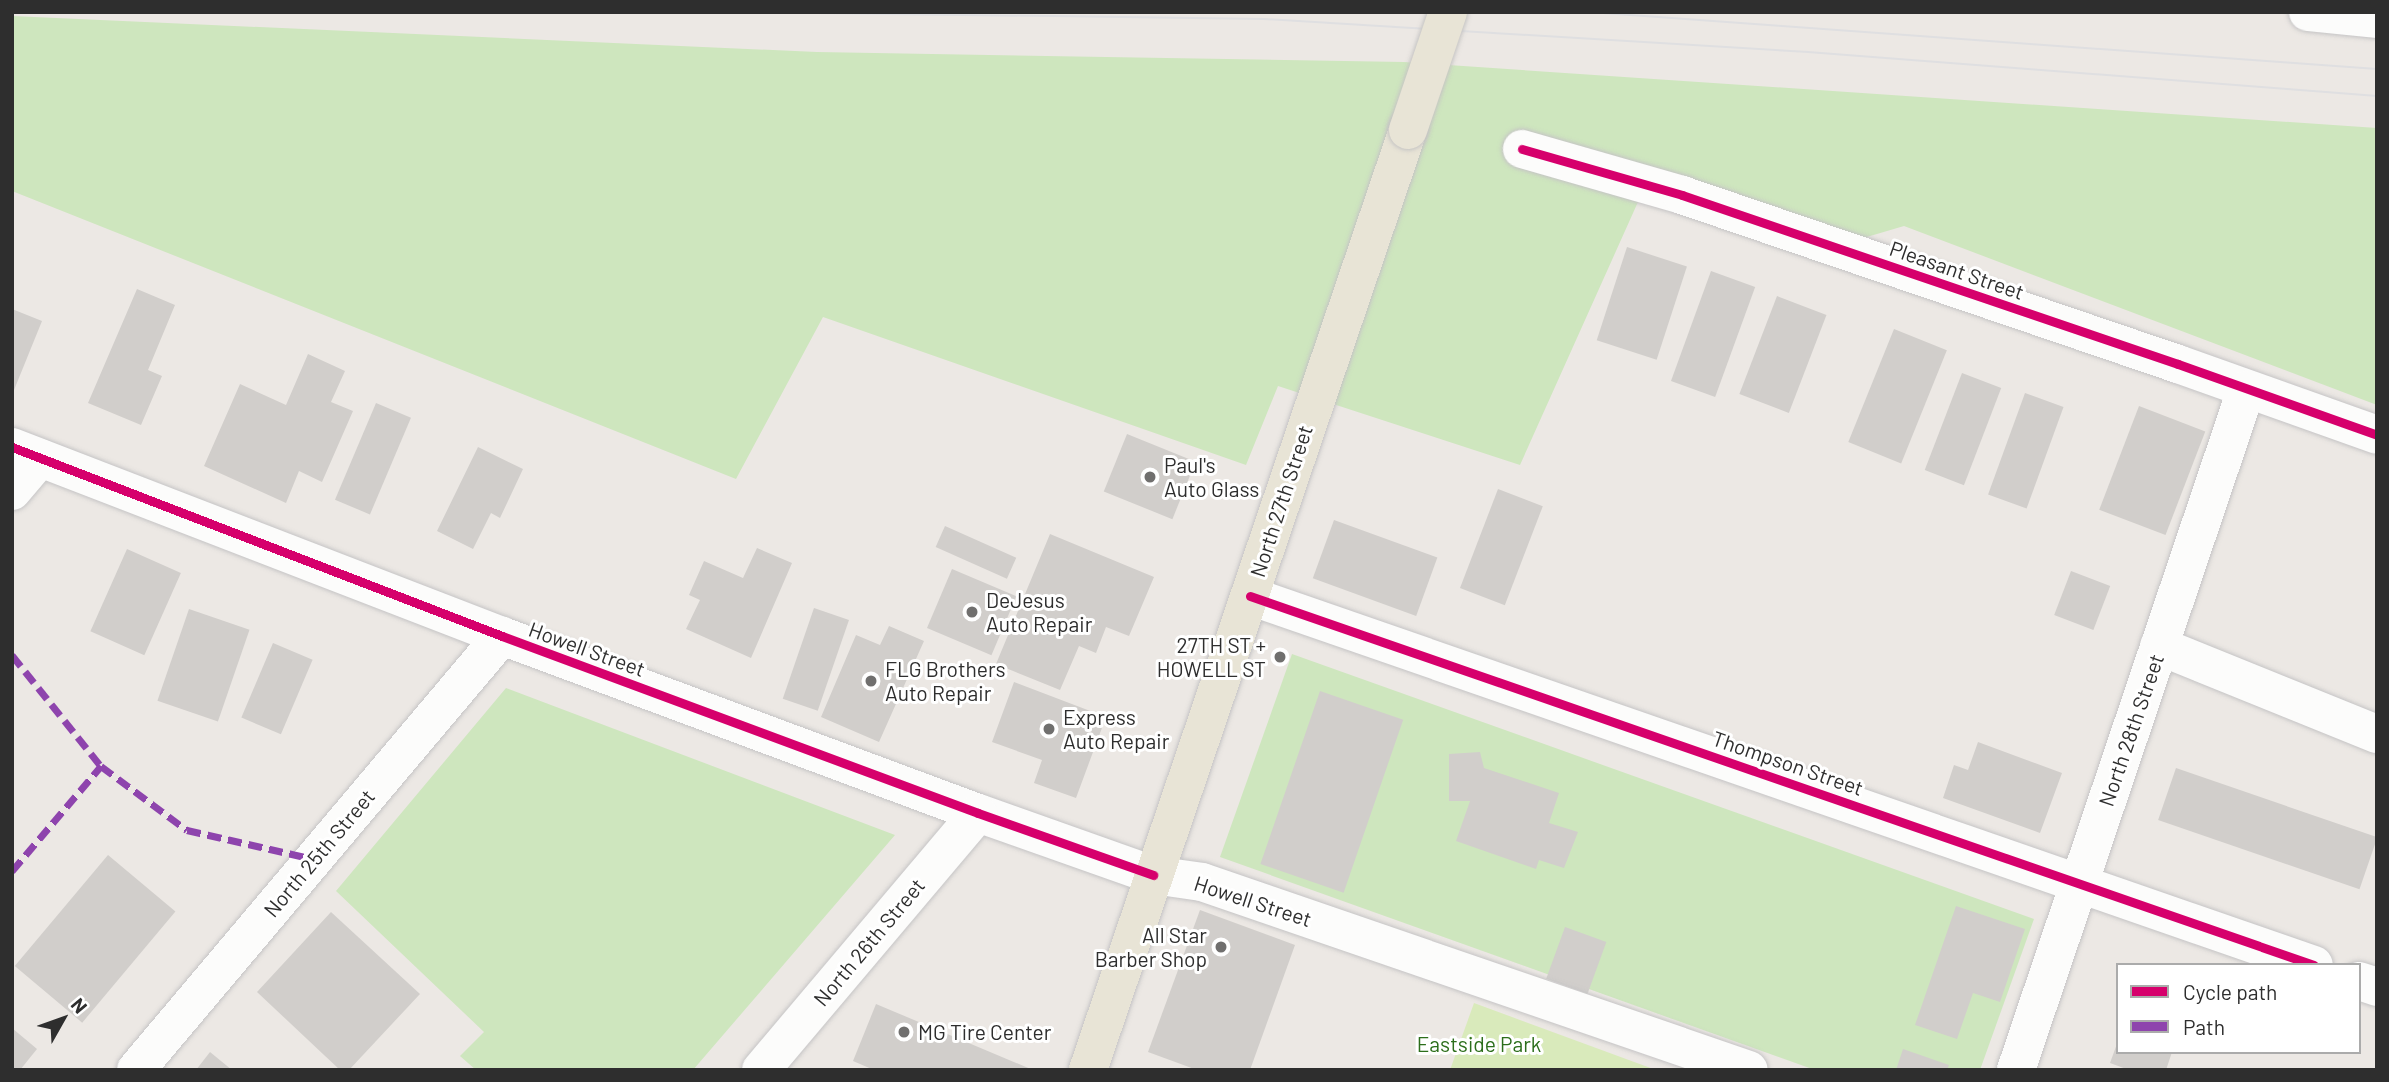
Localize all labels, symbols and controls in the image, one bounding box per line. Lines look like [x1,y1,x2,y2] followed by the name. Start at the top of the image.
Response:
[1887,235,2027,305] street label: Pleasant Street
[1245,422,1317,580] street label: North 27th Street
[1164,452,1259,502] place label: Paul's Auto Glass
[1142,469,1158,485] marker: Paul's Auto Glass
[986,587,1092,637] place label: DeJesus Auto Repair
[964,604,980,620] marker: DeJesus Auto Repair
[525,616,649,682] street label: Howell Street
[1157,632,1266,682] place label: 27TH ST + HOWELL ST
[1272,649,1288,665] marker: 27TH ST + HOWELL ST
[2093,651,2169,809] street label: North 28th Street
[885,656,1006,706] place label: FLG Brothers Auto Repair
[863,673,879,689] marker: FLG Brothers Auto Repair
[1063,704,1169,754] place label: Express Auto Repair
[1041,721,1057,737] marker: Express Auto Repair
[1709,725,1867,801] street label: Thompson Street
[258,784,380,922] street label: North 25th Street
[1191,870,1315,932] street label: Howell Street
[808,873,930,1011] street label: North 26th Street
[1095,922,1207,972] place label: All Star Barber Shop
[1213,939,1229,955] marker: All Star Barber Shop
[2116,963,2361,1054] legend
[2183,979,2277,1004] text: Cycle path
[28,984,98,1054] north arrow
[67,993,92,1017] text: N
[2183,1014,2225,1039] text: Path
[918,1019,1051,1045] place label: MG Tire Center
[896,1024,912,1040] marker: MG Tire Center
[1417,1031,1541,1057] park label: Eastside Park

